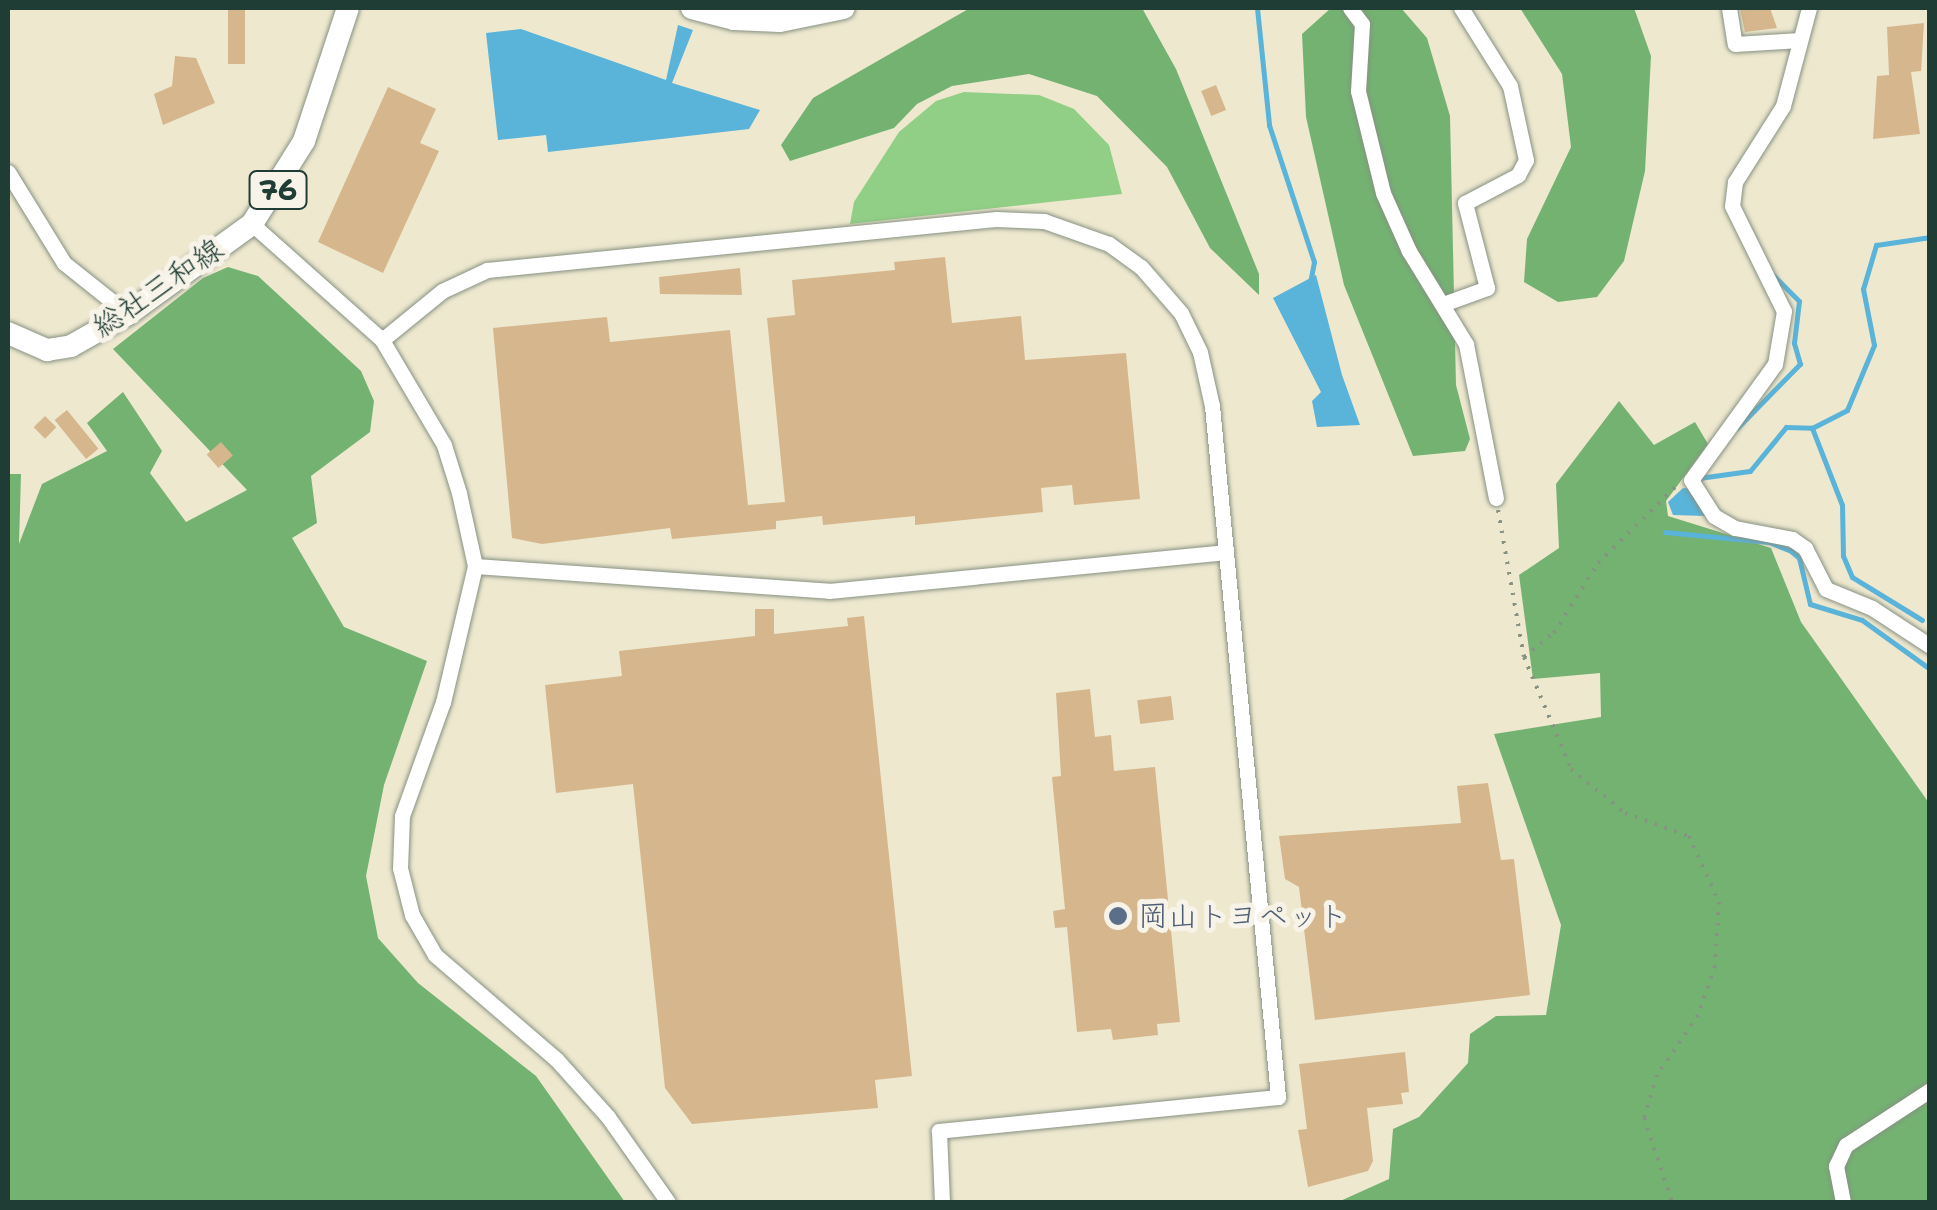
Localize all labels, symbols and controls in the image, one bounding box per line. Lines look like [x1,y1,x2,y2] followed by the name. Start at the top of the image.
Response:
[248,167,308,213] road number: 76
[86,231,230,345] street label: 総社三和線
[1138,898,1348,934] place label: 岡山トヨペット
[1107,905,1129,927] marker: 岡山トヨペット

